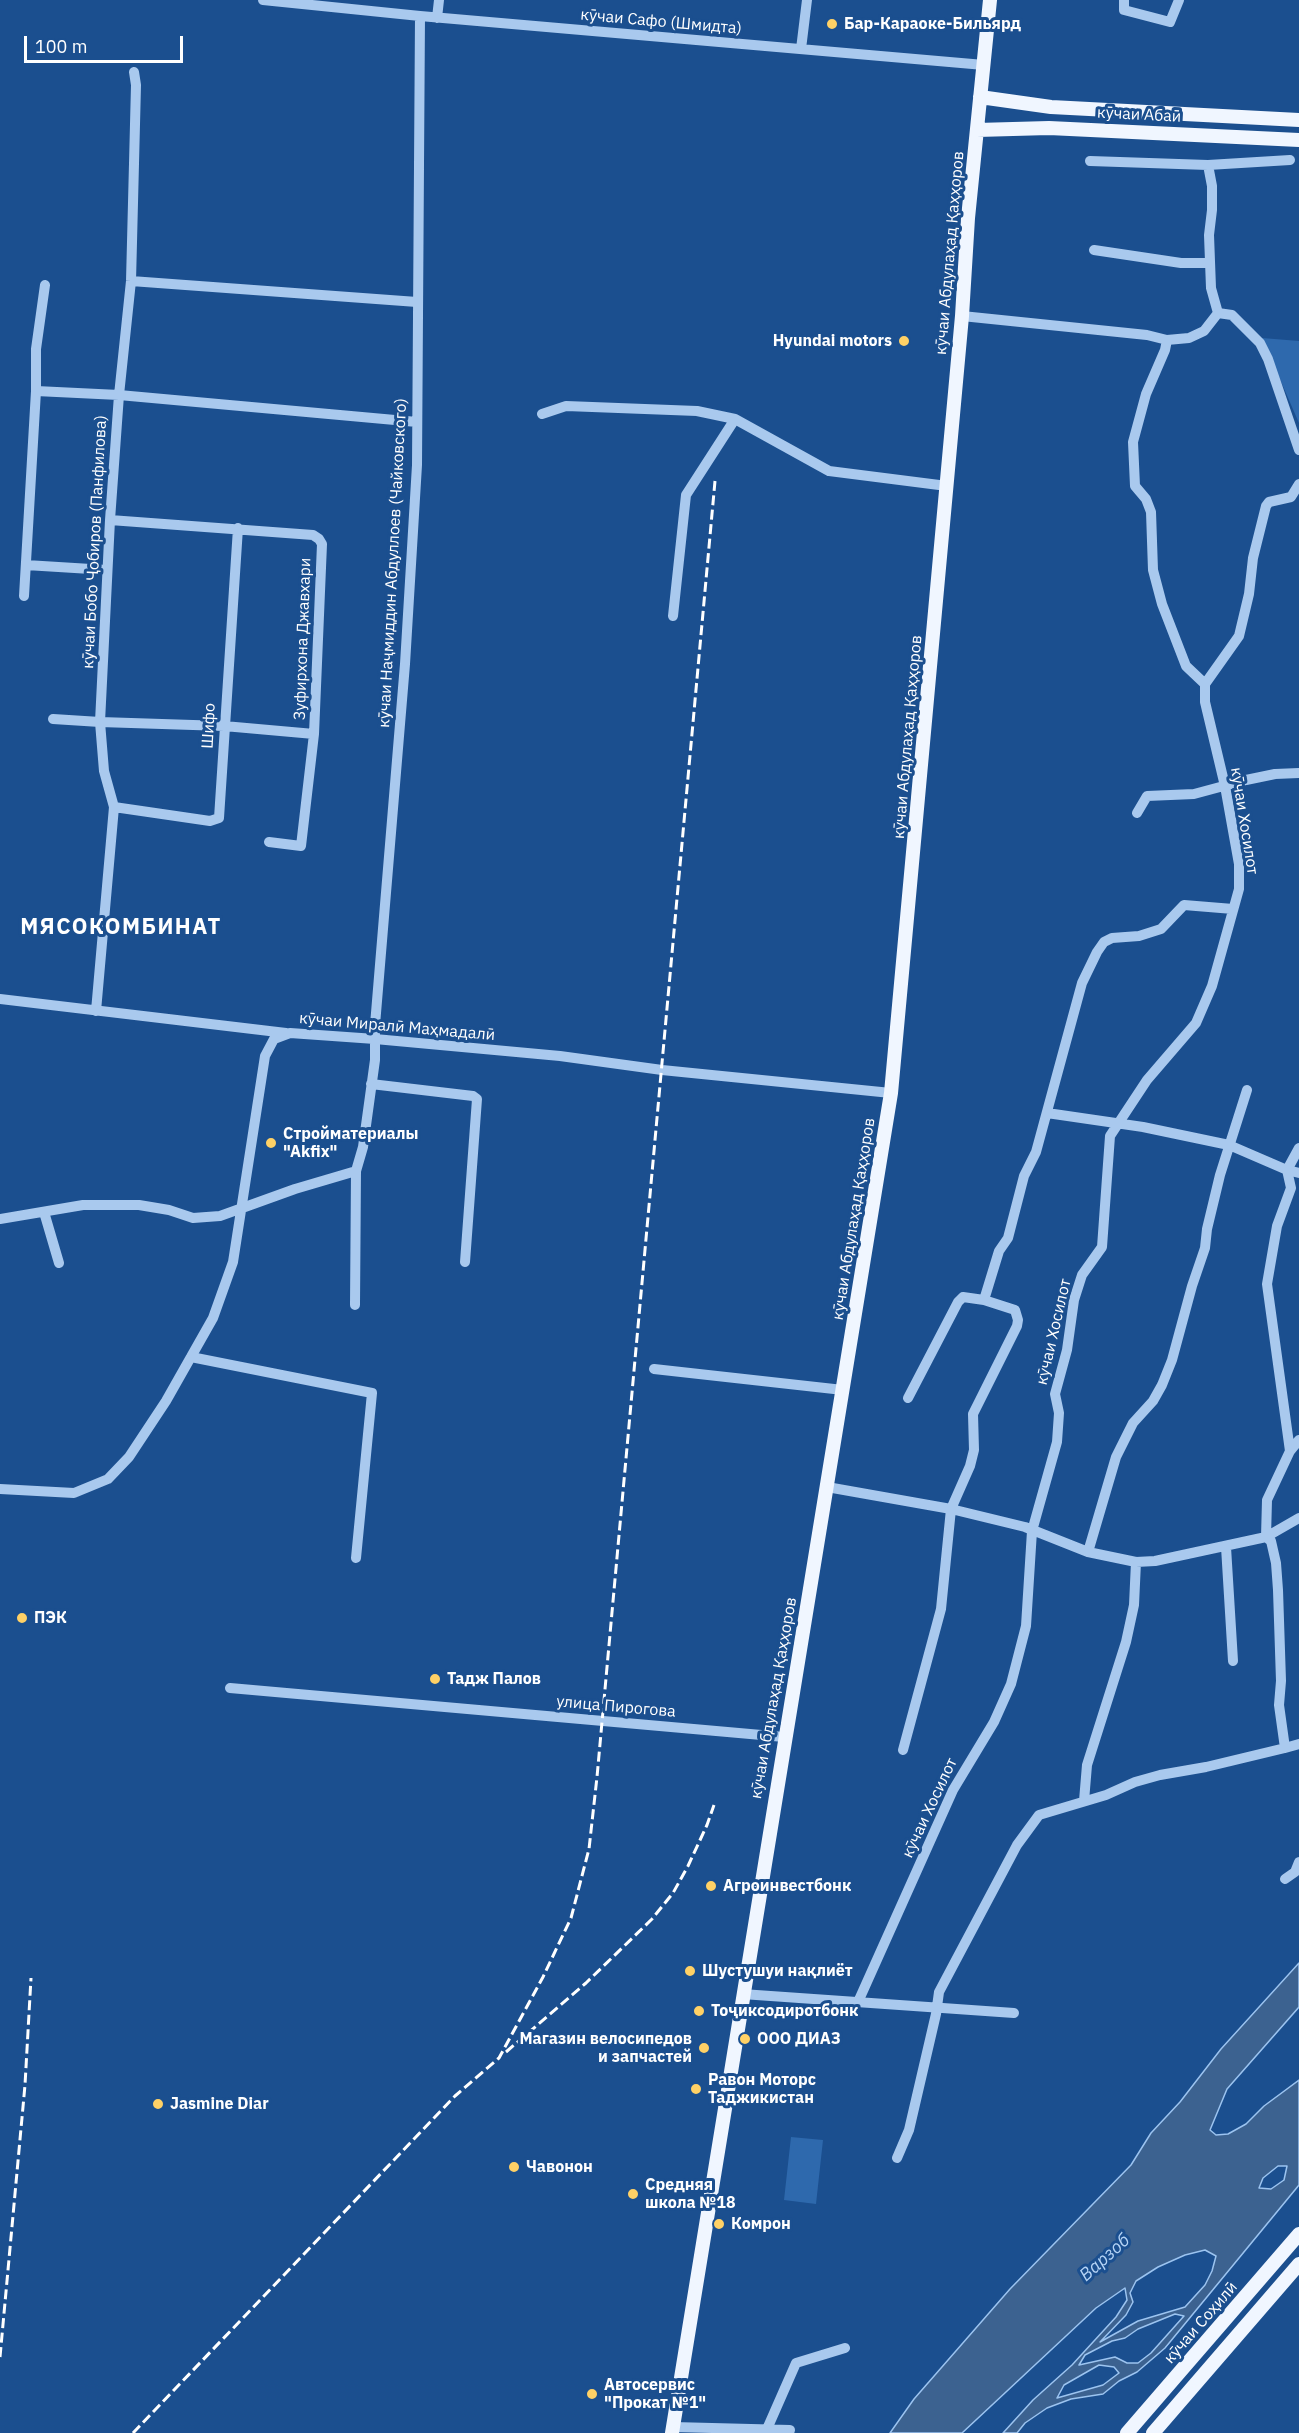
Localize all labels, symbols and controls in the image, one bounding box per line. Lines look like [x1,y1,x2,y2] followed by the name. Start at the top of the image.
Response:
[580,5,742,39] street label: кӯчаи Сафо (Шмидта)
[844,14,1021,34] place label: Бар-Караоке-Бильярд
[825,17,839,31] marker: Бар-Караоке-Бильярд
[27,24,186,62] scale bar
[35,35,87,58] text: 100 m
[1096,103,1182,127] street label: кӯчаи Абаӣ
[932,150,968,356] street label: кӯчаи Абдулаҳад Қаҳҳоров
[773,331,892,351] place label: Hyundai motors
[897,334,911,348] marker: Hyundai motors
[375,398,411,728] street label: кӯчаи Наҷмиддин Абдуллоев (Чайковского)
[79,415,111,669] street label: кӯчаи Бобо Ҷобиров (Панфилова)
[291,557,315,721] street label: Зуфирхона Джавхари
[890,634,926,840] street label: кӯчаи Абдулаҳад Қаҳҳоров
[198,703,220,749] street label: Шифо
[1226,766,1262,876] street label: кӯчаи Хосилот
[20,915,222,941] district label: МЯСОКОМБИНАТ
[298,1009,496,1045] street label: кӯчаи Миралӣ Маҳмадалӣ
[829,1117,879,1321] street label: кӯчаи Абдулаҳад Қаҳҳоров
[283,1124,418,1162] place label: Стройматериалы "Akfix"
[264,1136,278,1150] marker: Стройматериалы "Akfix"
[1032,1277,1076,1387] street label: кӯчаи Хосилот
[747,1596,801,1800] street label: кӯчаи Абдулаҳад Қаҳҳоров
[34,1608,67,1628] place label: ПЭК
[15,1611,29,1625] marker: ПЭК
[447,1669,541,1689] place label: Тадж Палов
[428,1672,442,1686] marker: Тадж Палов
[555,1692,677,1722] street label: улица Пирогова
[898,1755,962,1861] street label: кӯчаи Хосилот
[723,1876,851,1896] place label: Агроинвестбонк
[704,1879,718,1893] marker: Агроинвестбонк
[702,1961,853,1981] place label: Шустушуи нақлиёт
[683,1964,697,1978] marker: Шустушуи нақлиёт
[711,2001,859,2021] place label: Тоҷиксодиротбонк
[692,2004,706,2018] marker: Тоҷиксодиротбонк
[520,2029,692,2067] place label: Магазин велосипедов и запчастей
[757,2029,840,2049] place label: ООО ДИАЗ
[738,2032,752,2046] marker: ООО ДИАЗ
[697,2041,711,2055] marker: Магазин велосипедов и запчастей
[708,2070,816,2108] place label: Равон Моторс Таджикистан
[689,2082,703,2096] marker: Равон Моторс Таджикистан
[170,2094,269,2114] place label: Jasmine Diar
[151,2097,165,2111] marker: Jasmine Diar
[526,2157,593,2177] place label: Чавонон
[507,2160,521,2174] marker: Чавонон
[645,2175,735,2213] place label: Средняя школа №18
[626,2187,640,2201] marker: Средняя школа №18
[731,2214,791,2234] place label: Комрон
[712,2217,726,2231] marker: Комрон
[1075,2230,1135,2286] water label: Варзоб
[1160,2278,1242,2368] street label: кӯчаи Соҳилӣ
[604,2375,706,2413] place label: Автосервис "Прокат №1"
[585,2387,599,2401] marker: Автосервис "Прокат №1"

